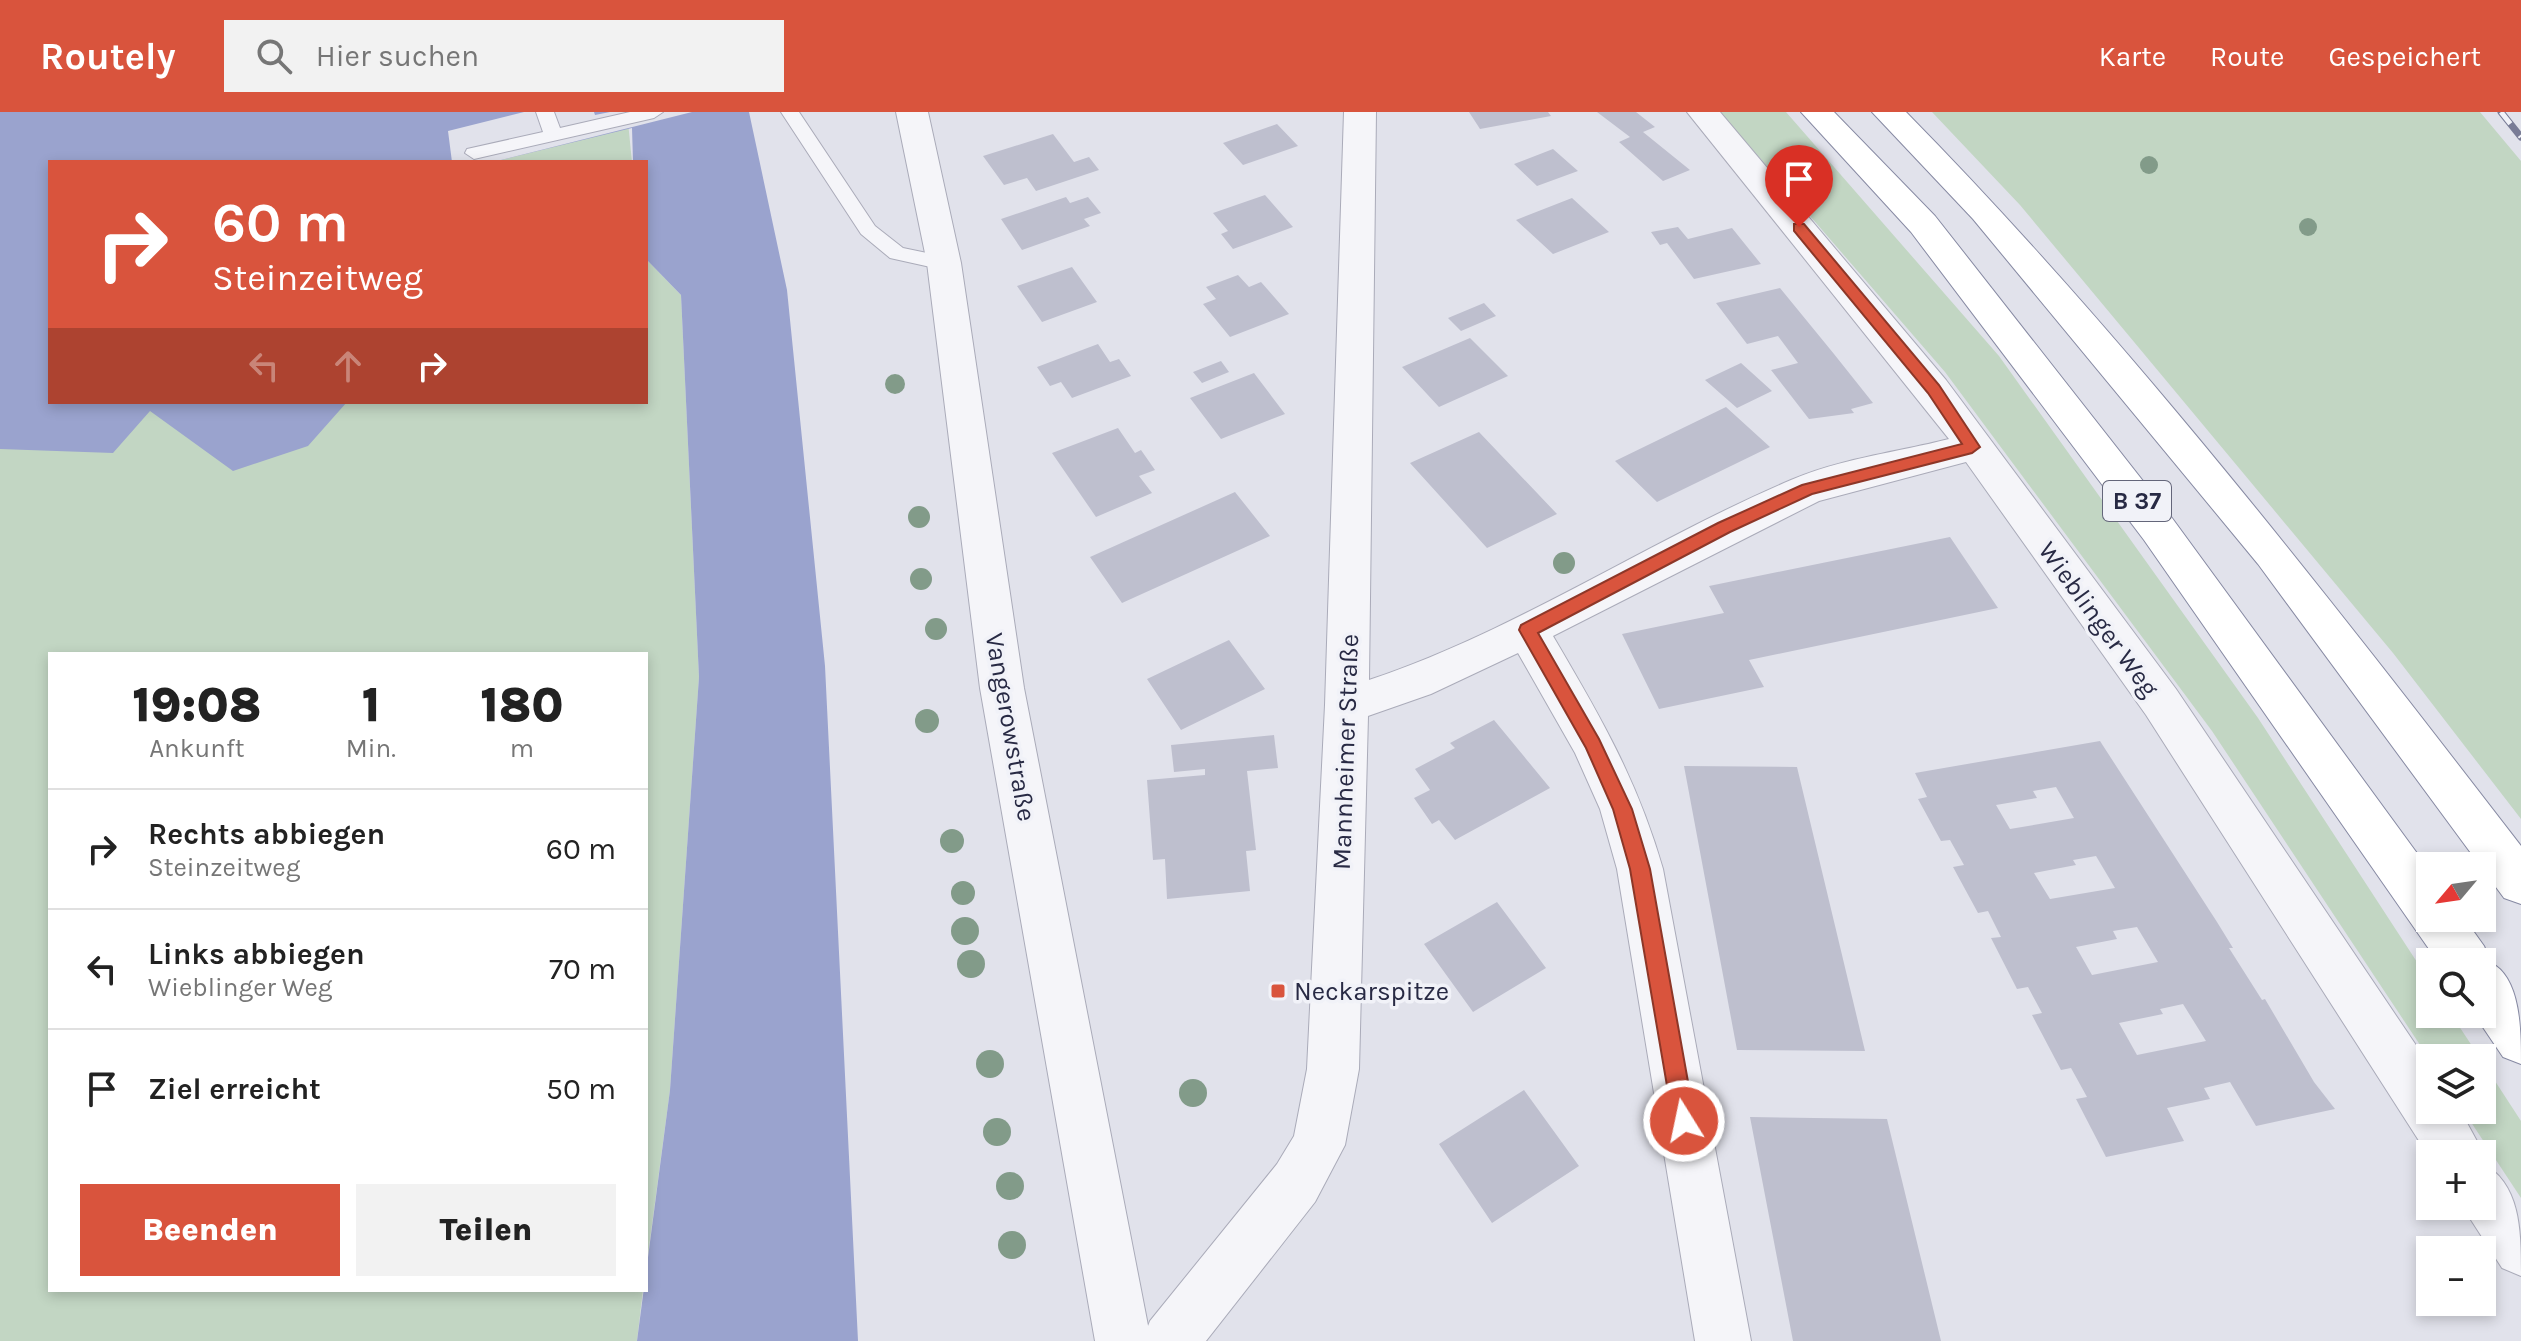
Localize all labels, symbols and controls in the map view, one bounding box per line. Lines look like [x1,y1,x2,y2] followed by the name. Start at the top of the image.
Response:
[224,20,784,92] search box
[40,34,176,79] text: Routely
[252,34,296,78] icon: search
[316,38,479,74] text: Hier suchen
[2099,40,2166,73] text: Karte
[2210,40,2284,73] text: Route
[2328,40,2481,73] text: Gespeichert
[1765,145,1833,227] pin
[1777,157,1821,201] icon: arrive
[212,190,349,255] text: 60 m
[80,192,184,296] icon: right
[212,257,423,299] text: Steinzeitweg
[242,344,286,388] icon: left
[326,344,370,388] icon: ahead
[410,344,454,388] icon: right
[2103,481,2171,521] road number: B 37
[2032,536,2166,703] street label: Wieblinger Weg
[979,630,1042,824] street label: Vangerowstraße
[1326,633,1365,871] street label: Mannheimer Straße
[132,677,261,733] text: 19:08
[362,677,380,733] text: 1
[480,677,564,733] text: 180
[149,733,245,764] text: Ankunft
[346,733,396,764] text: Min.
[510,733,534,764] text: m
[148,816,385,852] text: Rechts abbiegen
[80,827,124,871] icon: right
[546,831,616,867] text: 60 m
[148,852,300,883] text: Steinzeitweg
[2416,852,2496,932] north arrow
[2416,852,2496,1316] map controls
[148,936,365,972] text: Links abbiegen
[80,947,124,991] icon: left
[2416,948,2496,1028] button: search
[549,951,616,987] text: 70 m
[148,972,333,1003] text: Wieblinger Weg
[1294,976,1449,1007] place label: Neckarspitze
[1269,982,1287,1000] marker: Neckarspitze
[2416,1044,2496,1124] button: layers
[80,1067,124,1111] icon: arrive
[148,1071,321,1107] text: Ziel erreicht
[546,1071,616,1107] text: 50 m
[1642,1079,1726,1163] position arrow
[2416,1140,2496,1220] button: +
[80,1184,340,1276] button: Beenden
[356,1184,616,1276] button: Teilen
[2416,1236,2496,1316] button: −

